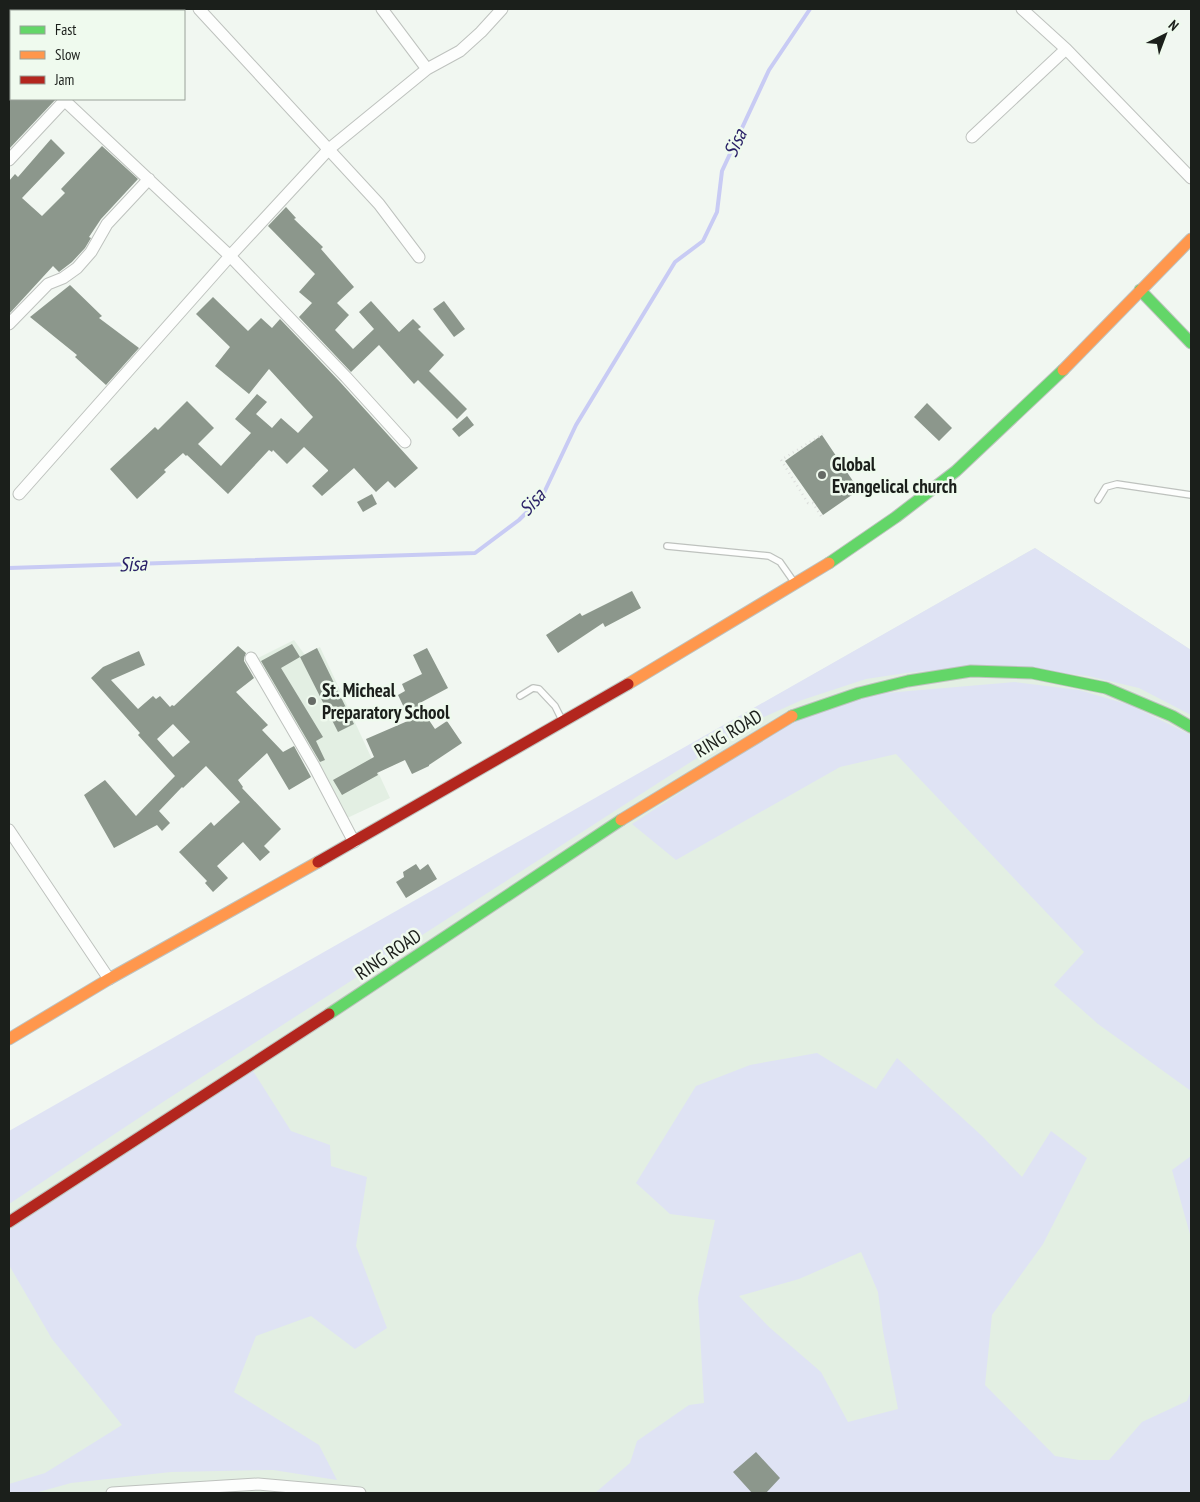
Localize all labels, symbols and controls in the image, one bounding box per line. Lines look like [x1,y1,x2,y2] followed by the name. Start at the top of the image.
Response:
[10,10,185,100] legend
[1140,10,1190,60] north arrow
[1165,16,1183,35] text: N
[55,20,76,39] text: Fast
[55,45,80,64] text: Slow
[54,70,74,89] text: Jam
[717,124,753,161] water label: Sisa
[832,452,957,498] place label: Global Evangelical church
[816,469,828,481] marker: Global Evangelical church
[513,482,552,521] water label: Sisa
[119,550,148,577] water label: Sisa
[322,678,450,724] place label: St. Micheal Preparatory School
[306,695,318,707] marker: St. Micheal Preparatory School
[690,703,766,763] street label: RING ROAD
[350,923,426,985] street label: RING ROAD

